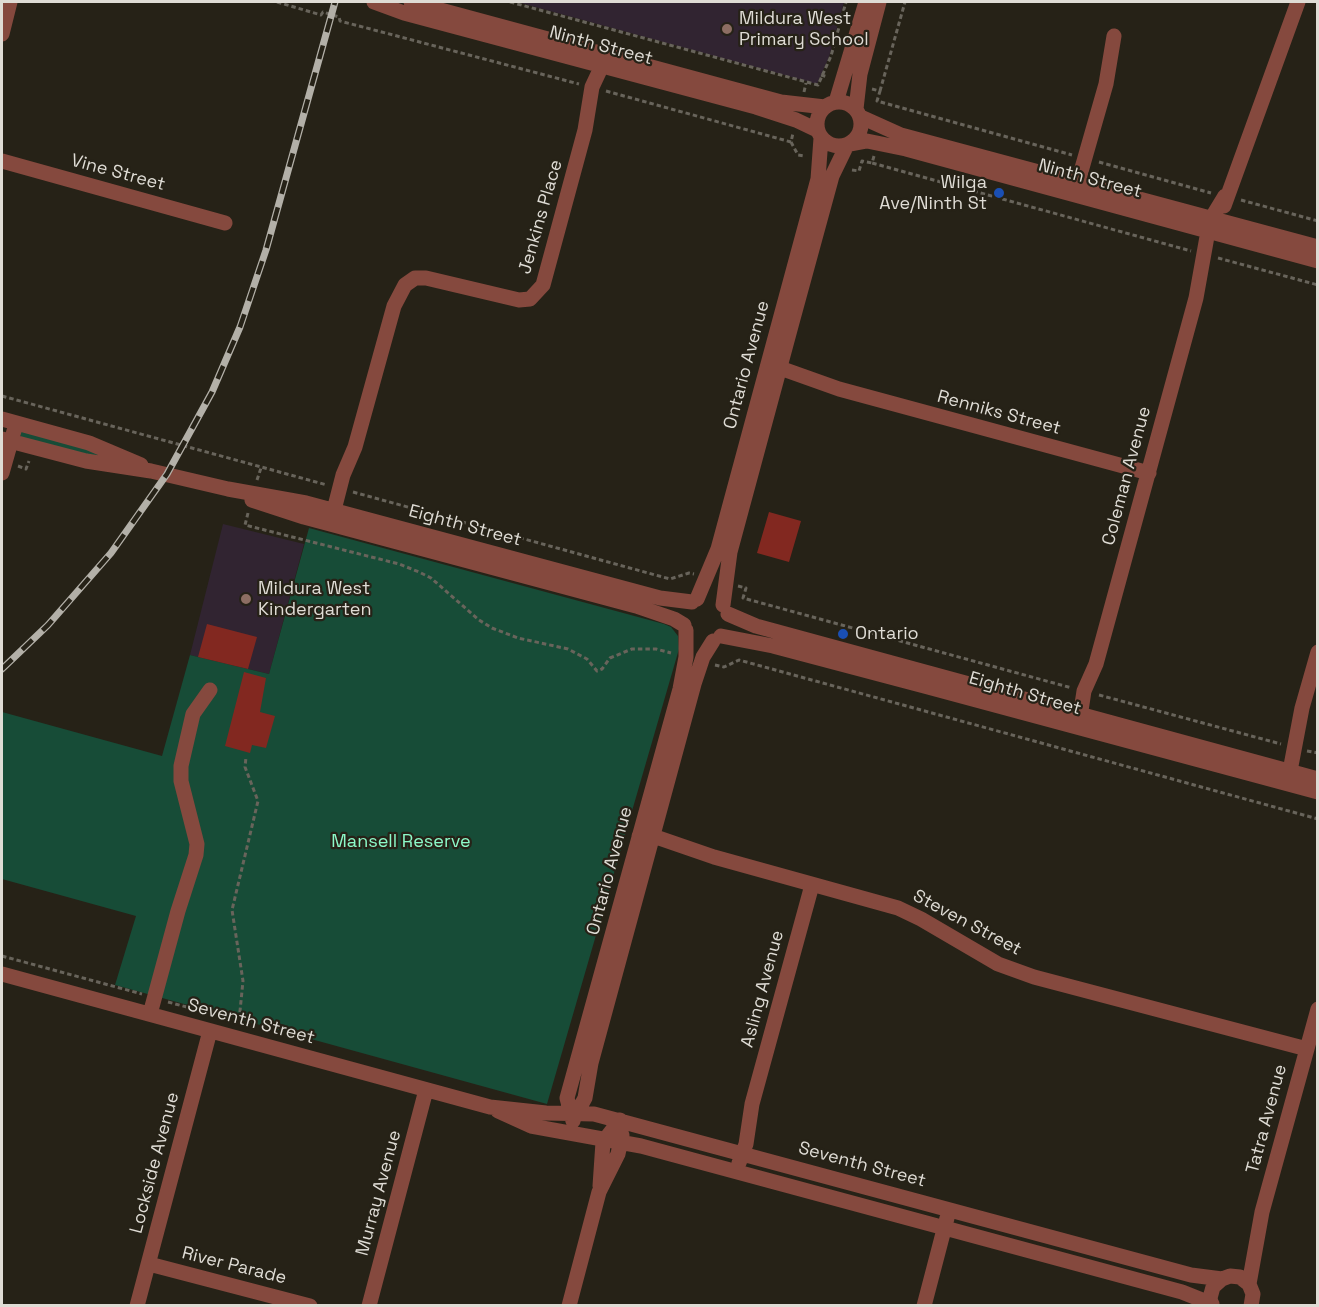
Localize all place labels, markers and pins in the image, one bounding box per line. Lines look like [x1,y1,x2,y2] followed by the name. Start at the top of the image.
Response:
[739,8,869,50] place label: Mildura West Primary School
[720,22,734,36] marker: Mildura West Primary School
[879,172,987,214] place label: Wilga Ave/Ninth St
[992,186,1006,200] marker: Wilga Ave/Ninth St
[258,578,371,620] place label: Mildura West Kindergarten
[239,592,253,606] marker: Mildura West Kindergarten
[855,623,919,645] place label: Ontario
[836,627,850,641] marker: Ontario

